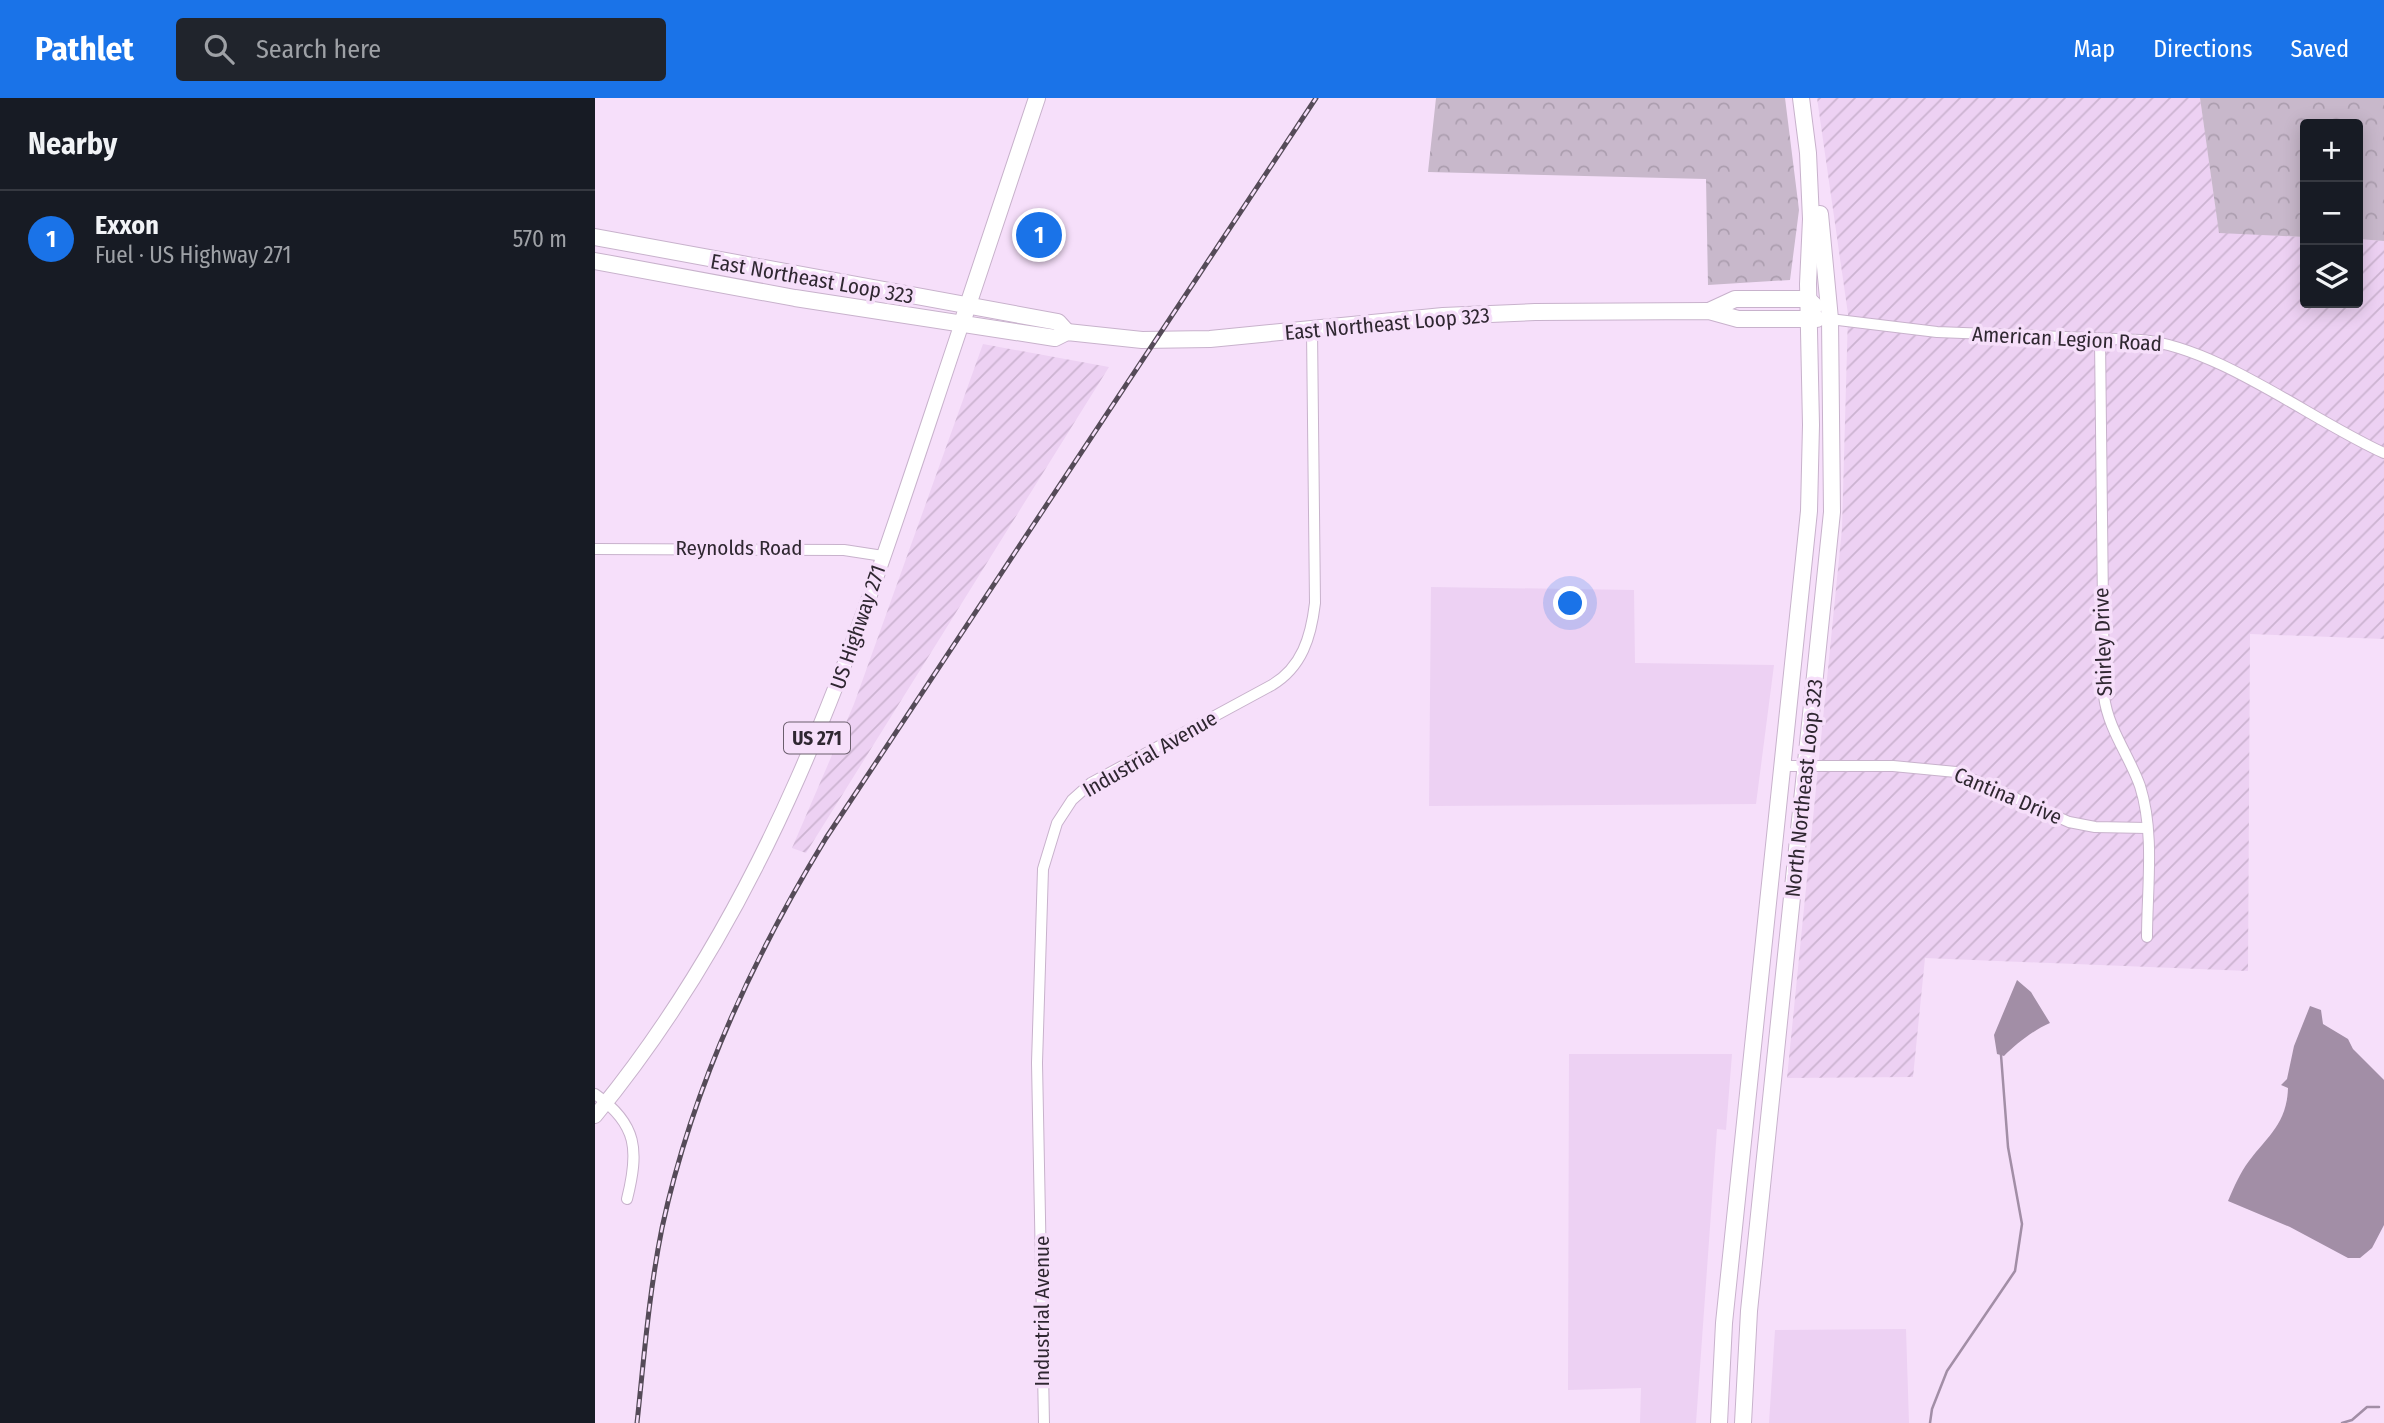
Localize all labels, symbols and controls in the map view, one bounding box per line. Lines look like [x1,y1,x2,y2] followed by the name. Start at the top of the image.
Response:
[176,18,666,81] search box
[35,29,134,69] text: Pathlet
[200,30,238,68] icon: search
[256,34,381,65] text: Search here
[2074,35,2115,63] text: Map
[2153,35,2252,63] text: Directions
[2290,35,2349,63] text: Saved
[2300,119,2363,308] map controls
[2300,119,2363,182] button: +
[28,126,117,162] text: Nearby
[2300,182,2363,245] button: −
[1016,209,1062,261] pin: 1
[95,210,159,241] text: Exxon
[46,225,56,253] text: 1
[513,225,567,253] text: 570 m
[95,241,292,269] text: Fuel · US Highway 271
[2300,245,2363,308] button: layers
[708,248,916,310] street label: East Northeast Loop 323
[1283,302,1491,346] street label: East Northeast Loop 323
[1971,321,2163,357] street label: American Legion Road
[675,535,803,561] street label: Reynolds Road
[825,561,891,693] street label: US Highway 271
[1553,586,1587,620] your location
[2088,587,2118,697] street label: Shirley Drive
[1780,678,1828,898] street label: North Northeast Loop 323
[1078,705,1222,803] street label: Industrial Avenue
[784,722,850,754] road number: US 271
[1950,762,2066,830] street label: Cantina Drive
[1029,1236,1055,1386] street label: Industrial Avenue

